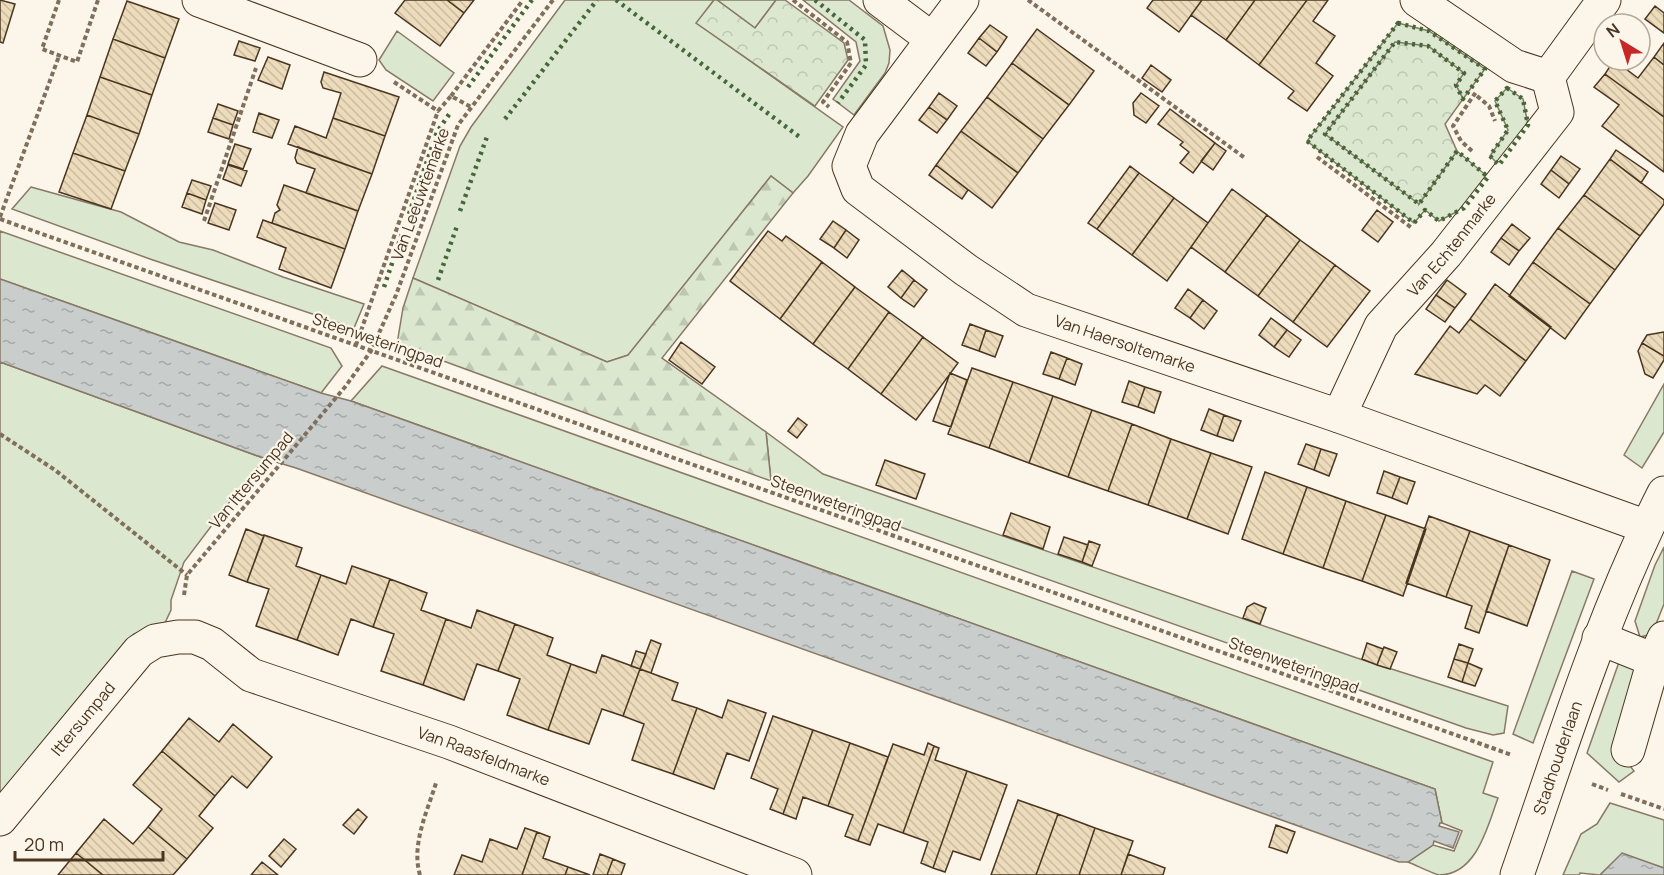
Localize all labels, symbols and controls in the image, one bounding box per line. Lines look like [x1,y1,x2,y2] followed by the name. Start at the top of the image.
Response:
[1592,12,1652,72] north arrow
[1601,18,1624,42] text: N
[386,125,454,263] street label: Van Leeuwtemarke
[1402,188,1501,301] street label: Van Echtenmarke
[310,307,446,373] street label: Steenweteringpad
[1052,309,1198,378] street label: Van Haersoltemarke
[204,427,298,533] street label: Van Ittersumpad
[768,469,904,537] street label: Steenweteringpad
[1226,631,1362,699] street label: Steenweteringpad
[46,677,120,760] street label: Ittersumpad
[1528,698,1587,817] street label: Stadhouderlaan
[415,721,553,791] street label: Van Raasfeldmarke
[15,824,164,862] scale bar
[24,832,64,856] text: 20 m

